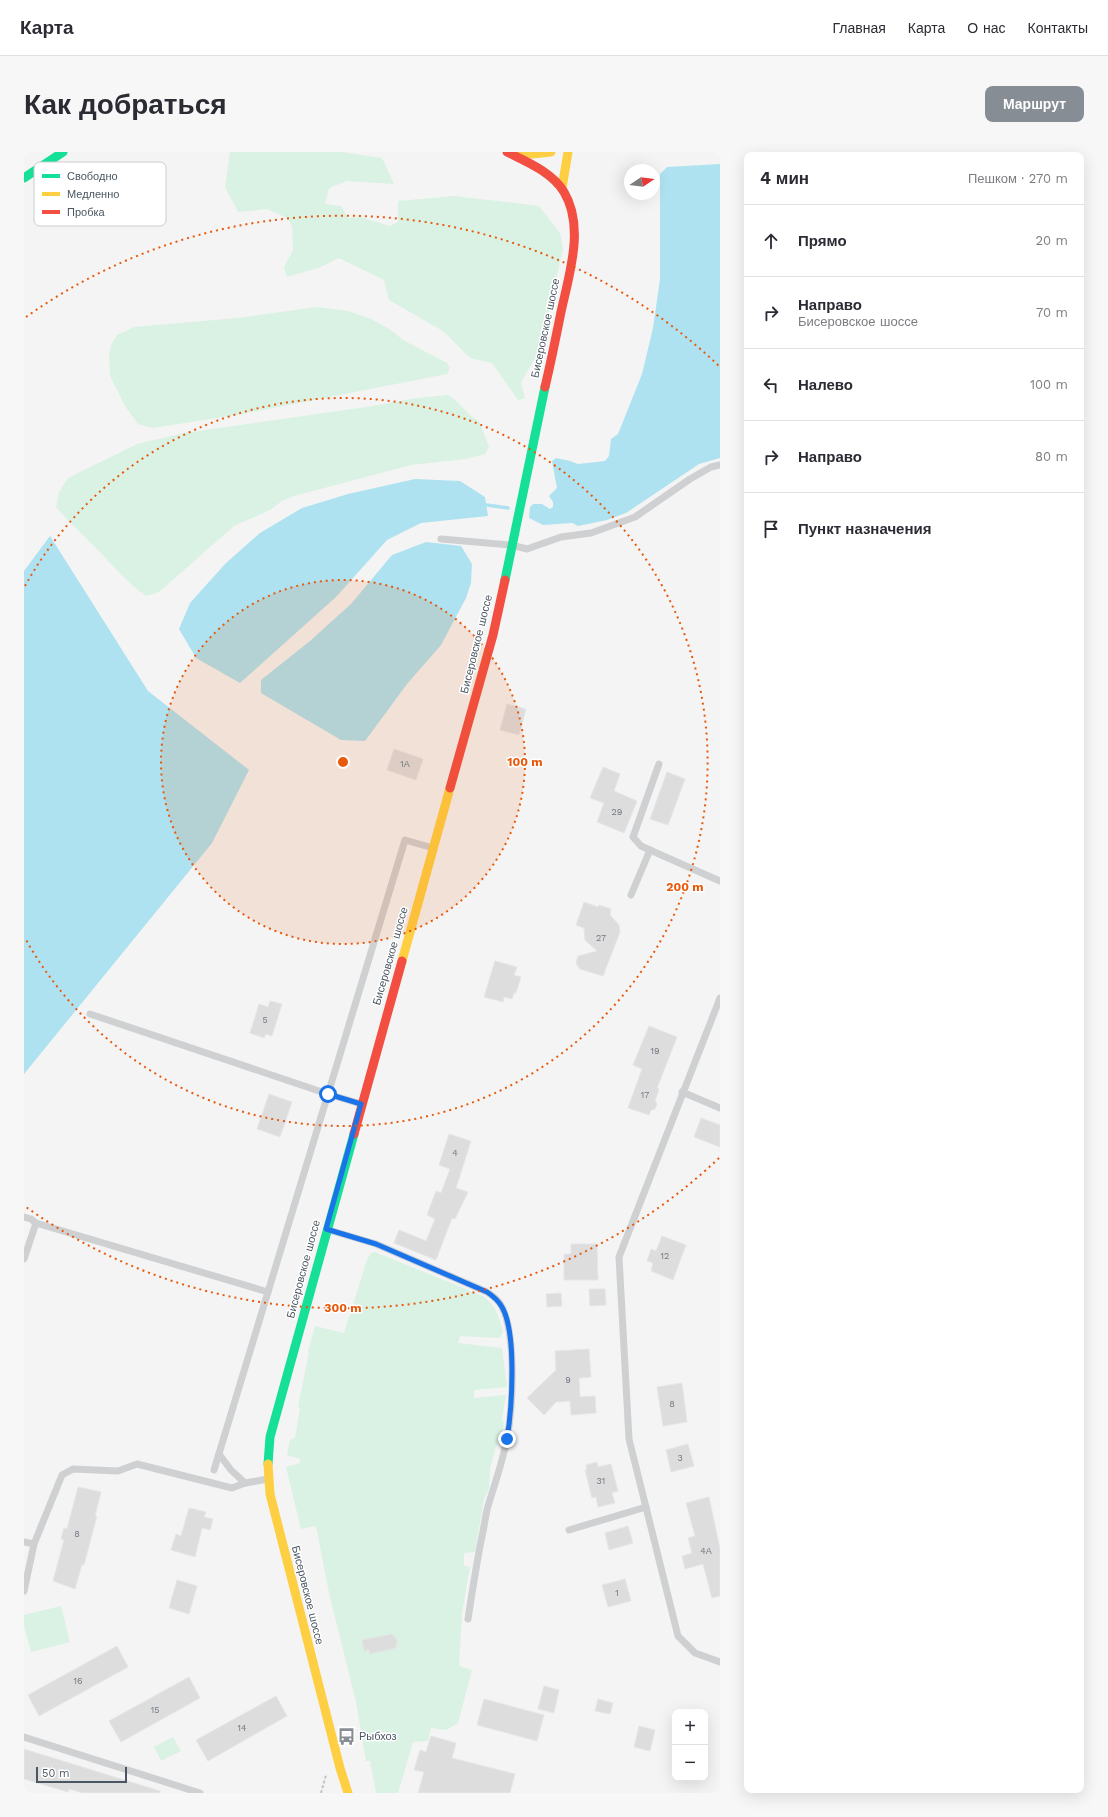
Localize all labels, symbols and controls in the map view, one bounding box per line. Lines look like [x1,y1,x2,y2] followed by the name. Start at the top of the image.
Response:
[20,16,74,39] text: Карта
[833,20,886,36] text: Главная
[908,20,945,36] text: Карта
[967,20,1006,36] text: О нас
[1028,20,1088,36] text: Контакты
[985,86,1084,122] button: Маршрут
[24,88,227,121] text: Как добраться
[34,162,166,226] legend
[624,164,660,200] north arrow
[760,168,809,188] text: 4 мин
[67,170,118,183] text: Свободно
[968,171,1068,186] text: Пешком · 270 m
[67,188,119,201] text: Медленно
[67,206,105,219] text: Пробка
[760,230,782,252] icon: ahead
[798,232,847,250] text: Прямо
[1036,233,1068,248] text: 20 m
[529,277,562,379] street label: Бисеровское шоссе
[798,296,862,314] text: Направо
[760,302,782,324] icon: right
[1036,305,1068,320] text: 70 m
[798,314,918,329] text: Бисеровское шоссе
[760,374,782,396] icon: left
[798,376,853,394] text: Налево
[1030,377,1068,392] text: 100 m
[760,446,782,468] icon: right
[798,448,862,466] text: Направо
[1035,449,1068,464] text: 80 m
[760,518,782,540] icon: arrive
[798,520,931,538] text: Пункт назначения
[458,593,495,695] street label: Бисеровское шоссе
[336,755,350,769] centre of rings
[507,755,543,769] text: 100 m
[400,759,410,769] house number: 1А
[612,807,622,817] house number: 29
[666,880,704,894] text: 200 m
[370,906,411,1007] street label: Бисеровское шоссе
[596,933,606,943] house number: 27
[262,1015,268,1025] house number: 5
[650,1046,660,1056] house number: 19
[319,1085,337,1103] route start
[641,1090,649,1100] house number: 17
[452,1148,458,1158] house number: 4
[284,1218,323,1320] street label: Бисеровское шоссе
[661,1251,669,1261] house number: 12
[324,1301,362,1315] text: 300 m
[565,1375,571,1385] house number: 9
[669,1399,675,1409] house number: 8
[498,1430,516,1448] route end
[677,1453,683,1463] house number: 3
[597,1476,605,1486] house number: 31
[74,1529,80,1539] house number: 8
[289,1544,326,1646] street label: Бисеровское шоссе
[700,1546,712,1556] house number: 4А
[615,1588,619,1598] house number: 1
[74,1676,82,1686] house number: 16
[151,1705,159,1715] house number: 15
[672,1709,708,1781] map controls
[672,1709,708,1745] button: +
[237,1723,247,1733] house number: 14
[336,1726,356,1746] bus stop icon: Рыбхоз
[359,1730,397,1743] place label: Рыбхоз
[672,1745,708,1781] button: −
[36,1765,127,1784] scale bar
[42,1767,69,1780] text: 50 m

